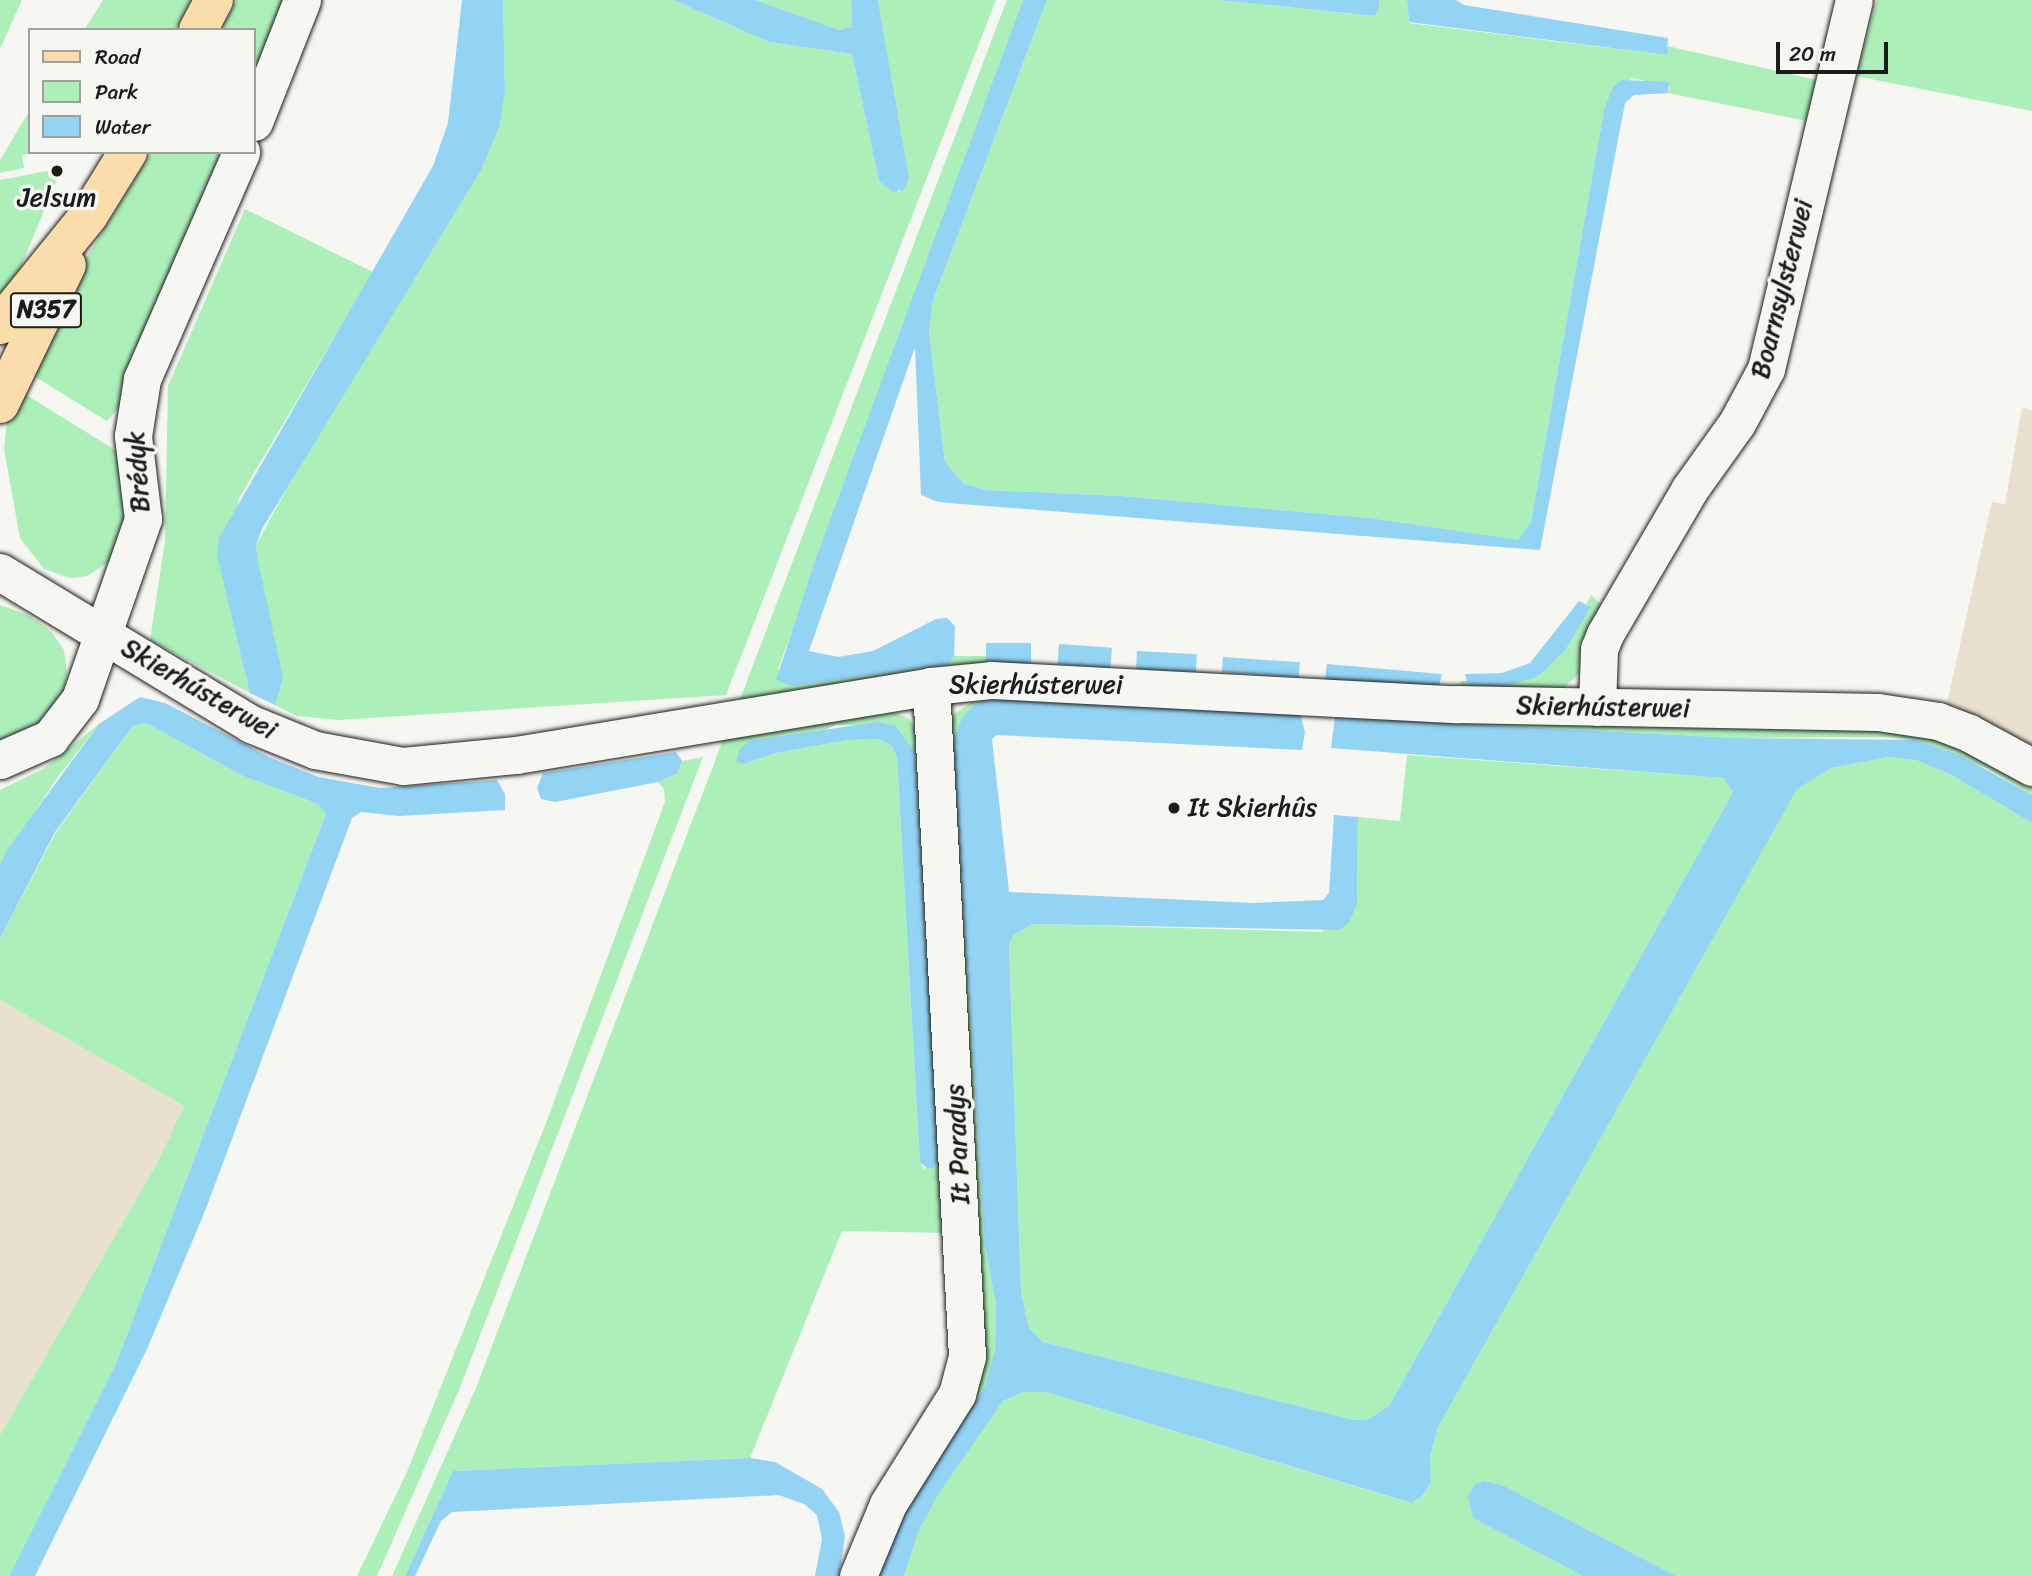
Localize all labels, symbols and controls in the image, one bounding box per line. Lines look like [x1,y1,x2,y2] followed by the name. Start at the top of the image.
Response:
[28,28,256,154] legend
[1780,28,1892,72] scale bar
[1789,35,1836,73] text: 20 m
[95,38,140,76] text: Road
[95,73,138,111] text: Park
[95,108,150,146] text: Water
[49,163,65,179] marker: Jelsum
[18,182,96,214] place label: Jelsum
[1745,196,1819,382] street label: Boarnsylsterwei
[9,290,83,330] road number: N357
[120,430,156,514] street label: Brédyk
[116,632,282,746] street label: Skierhústerwei
[949,669,1123,701] street label: Skierhústerwei
[1516,690,1690,724] street label: Skierhústerwei
[1188,792,1317,824] place label: It Skierhûs
[1166,800,1182,816] marker: It Skierhûs
[939,1083,977,1205] street label: It Paradys

